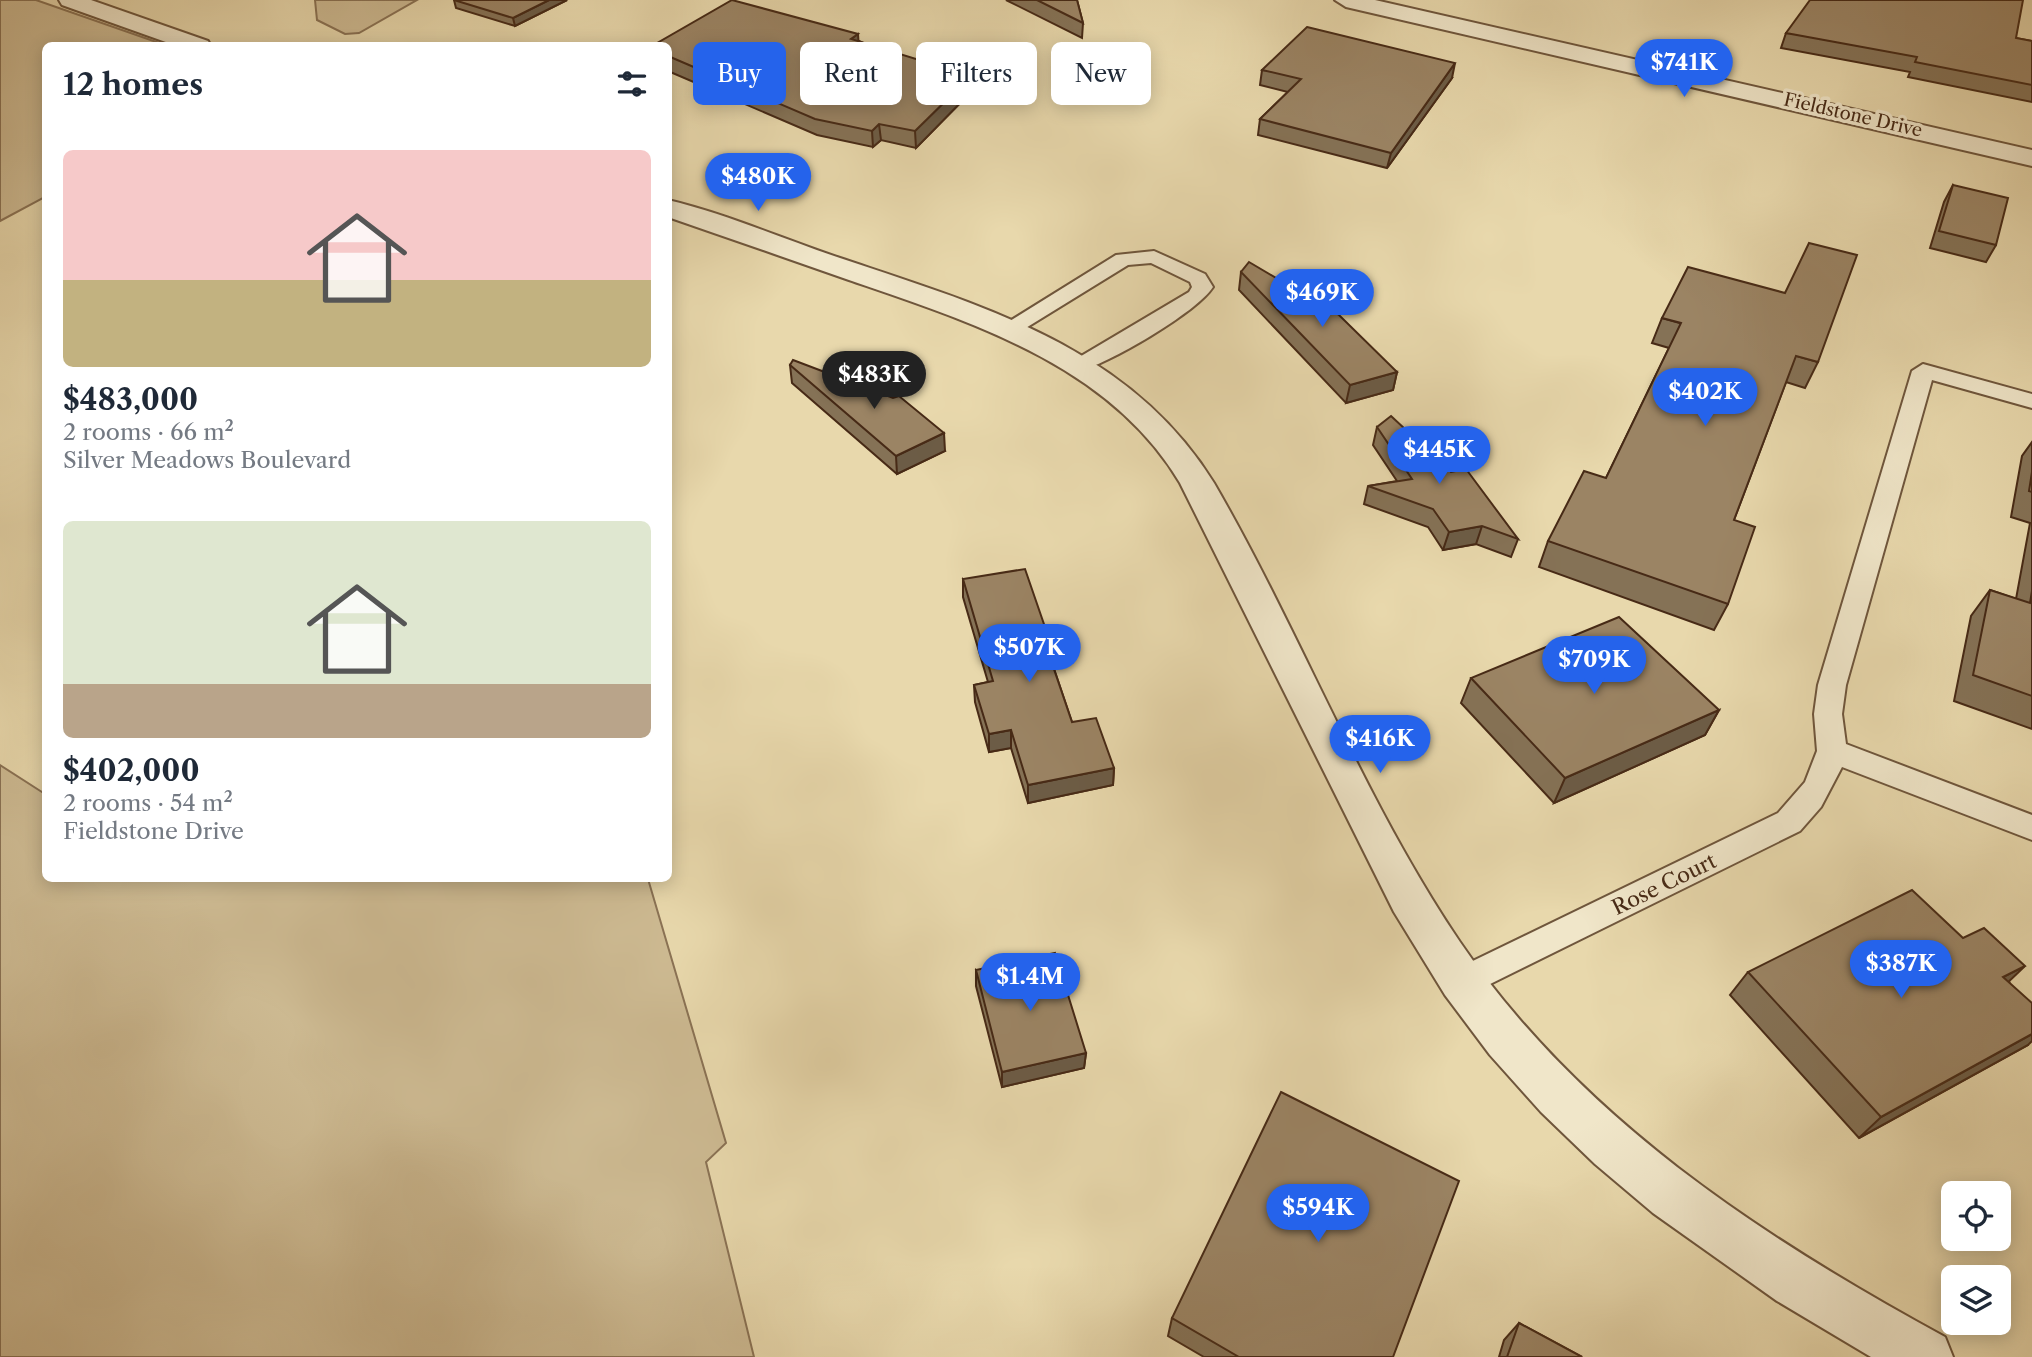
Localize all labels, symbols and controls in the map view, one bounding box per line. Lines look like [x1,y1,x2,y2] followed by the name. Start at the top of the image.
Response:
[1635,40,1733,99] pin: $741K
[693,42,786,105] chip: Buy
[800,42,902,105] chip: Rent
[916,42,1037,105] chip: Filters
[1051,42,1151,105] chip: New
[1651,48,1717,76] text: $741K
[613,65,651,103] icon: filters
[63,66,203,103] text: 12 homes
[1782,88,1924,142] street label: Fieldstone Drive
[709,154,807,213] pin: $480K
[721,162,795,190] text: $480K
[294,195,420,321] icon: home
[1273,270,1371,329] pin: $469K
[1286,278,1358,306] text: $469K
[825,352,923,411] pin: $483K
[838,360,910,388] text: $483K
[1656,368,1754,428] pin: $402K
[1668,377,1742,405] text: $402K
[63,381,198,418] text: $483,000
[63,418,234,446] text: 2 rooms · 66 m²
[1390,426,1488,486] pin: $445K
[1403,435,1475,463] text: $445K
[63,446,351,474] text: Silver Meadows Boulevard
[294,566,420,692] icon: home
[980,624,1078,684] pin: $507K
[994,633,1064,661] text: $507K
[1545,636,1643,696] pin: $709K
[1558,645,1630,673] text: $709K
[1331,716,1429,775] pin: $416K
[1346,724,1414,752] text: $416K
[63,752,200,789] text: $402,000
[63,789,233,817] text: 2 rooms · 54 m²
[63,817,244,845] text: Fieldstone Drive
[1608,848,1721,920] street label: Rose Court
[1852,940,1950,1000] pin: $387K
[1866,949,1936,977] text: $387K
[981,954,1079,1013] pin: $1.4M
[996,962,1064,990] text: $1.4M
[1941,1181,2011,1335] map controls
[1941,1181,2011,1251] button: locate
[1269,1184,1367,1244] pin: $594K
[1282,1193,1354,1221] text: $594K
[1941,1265,2011,1335] button: layers

